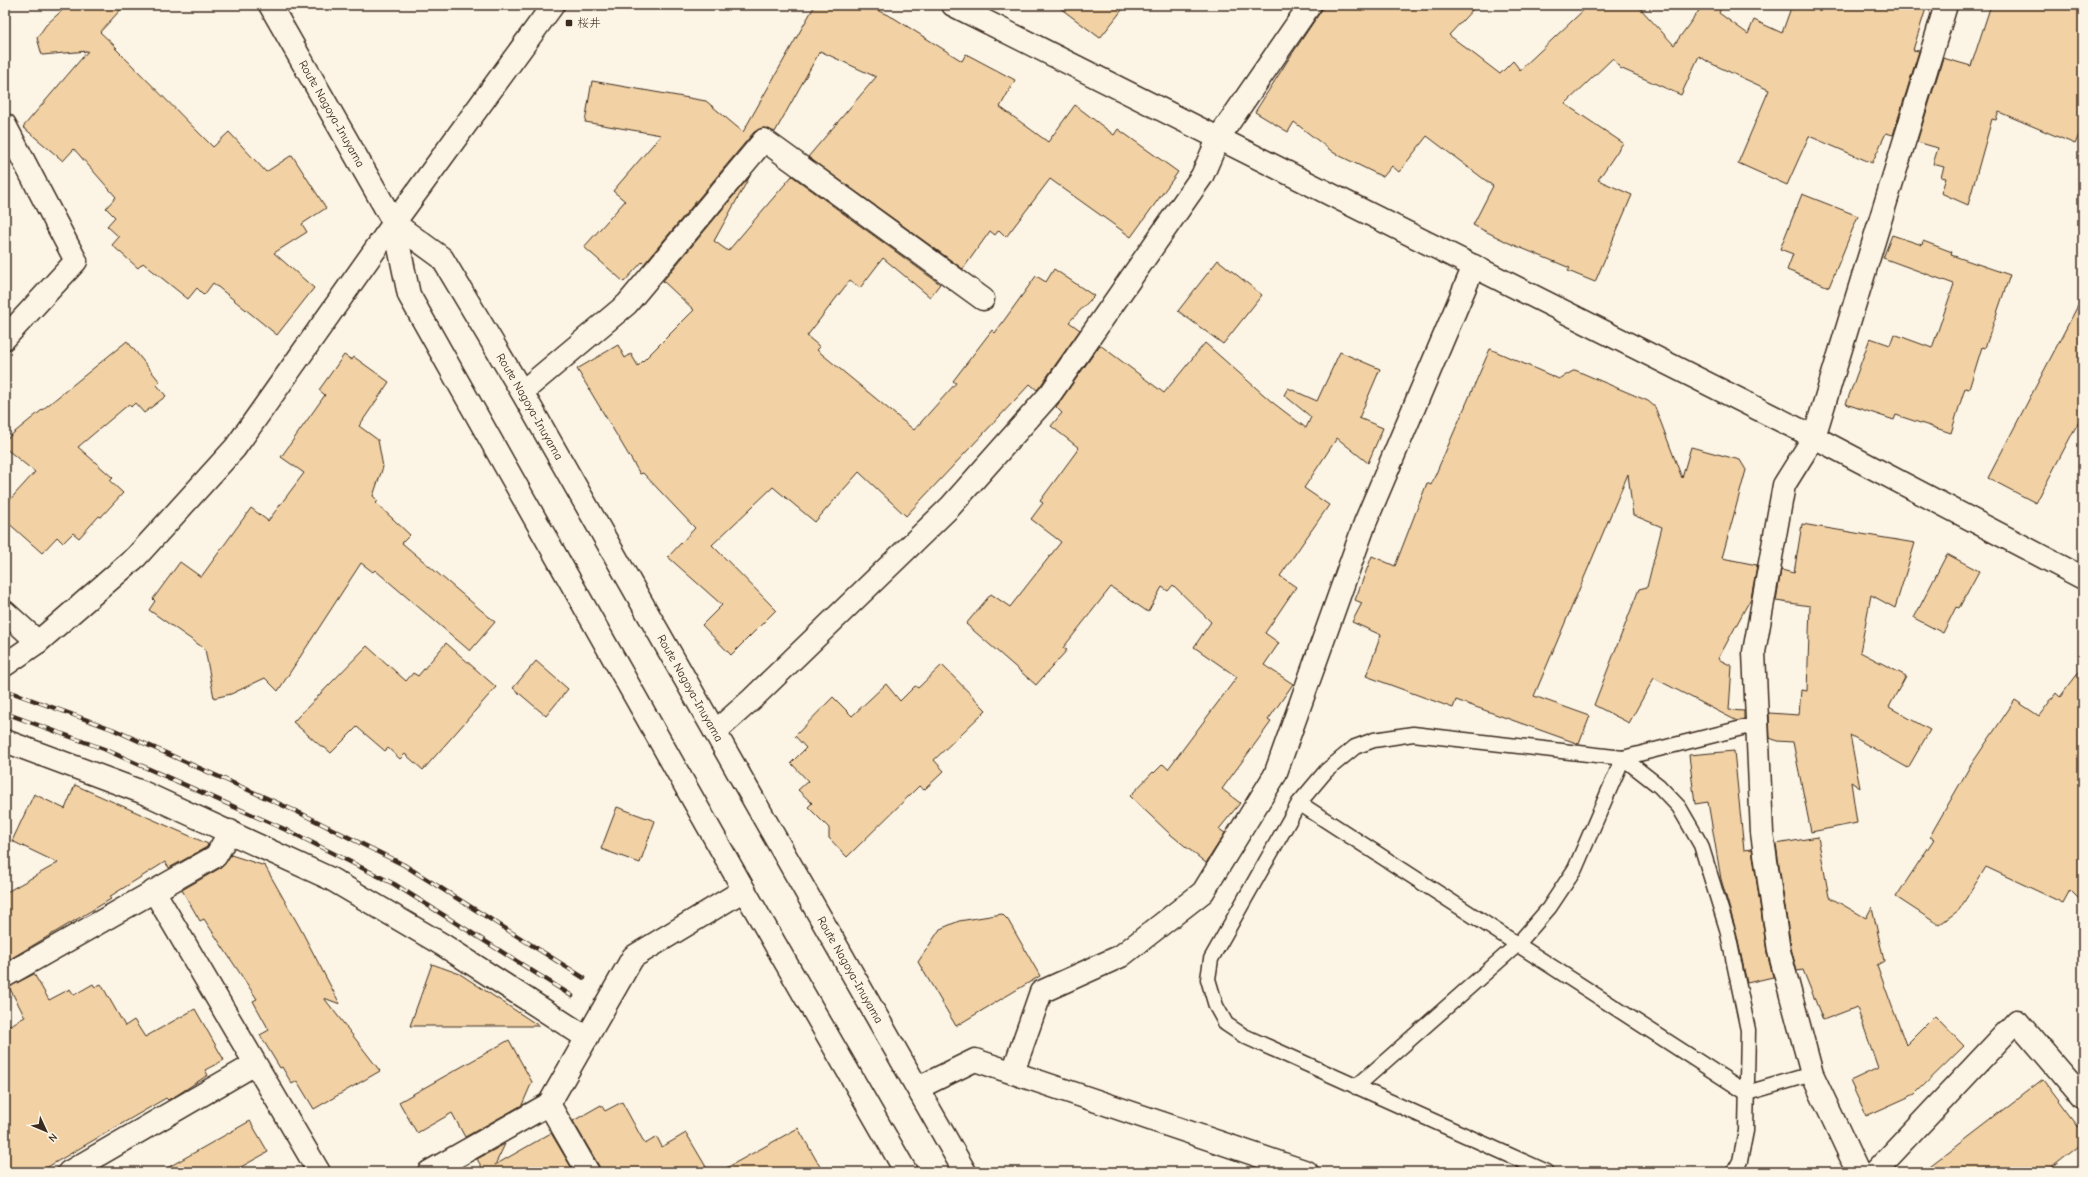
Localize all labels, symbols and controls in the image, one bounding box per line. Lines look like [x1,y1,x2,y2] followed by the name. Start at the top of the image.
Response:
[577,16,601,30] place label: 桜井
[564,18,574,28] marker: 桜井
[296,58,368,170] street label: Route Nagoya-Inuyama
[494,351,566,462] street label: Route Nagoya-Inuyama
[654,632,726,744] street label: Route Nagoya-Inuyama
[814,914,886,1026] street label: Route Nagoya-Inuyama
[26,1111,66,1151] north arrow
[46,1130,60,1145] text: N

